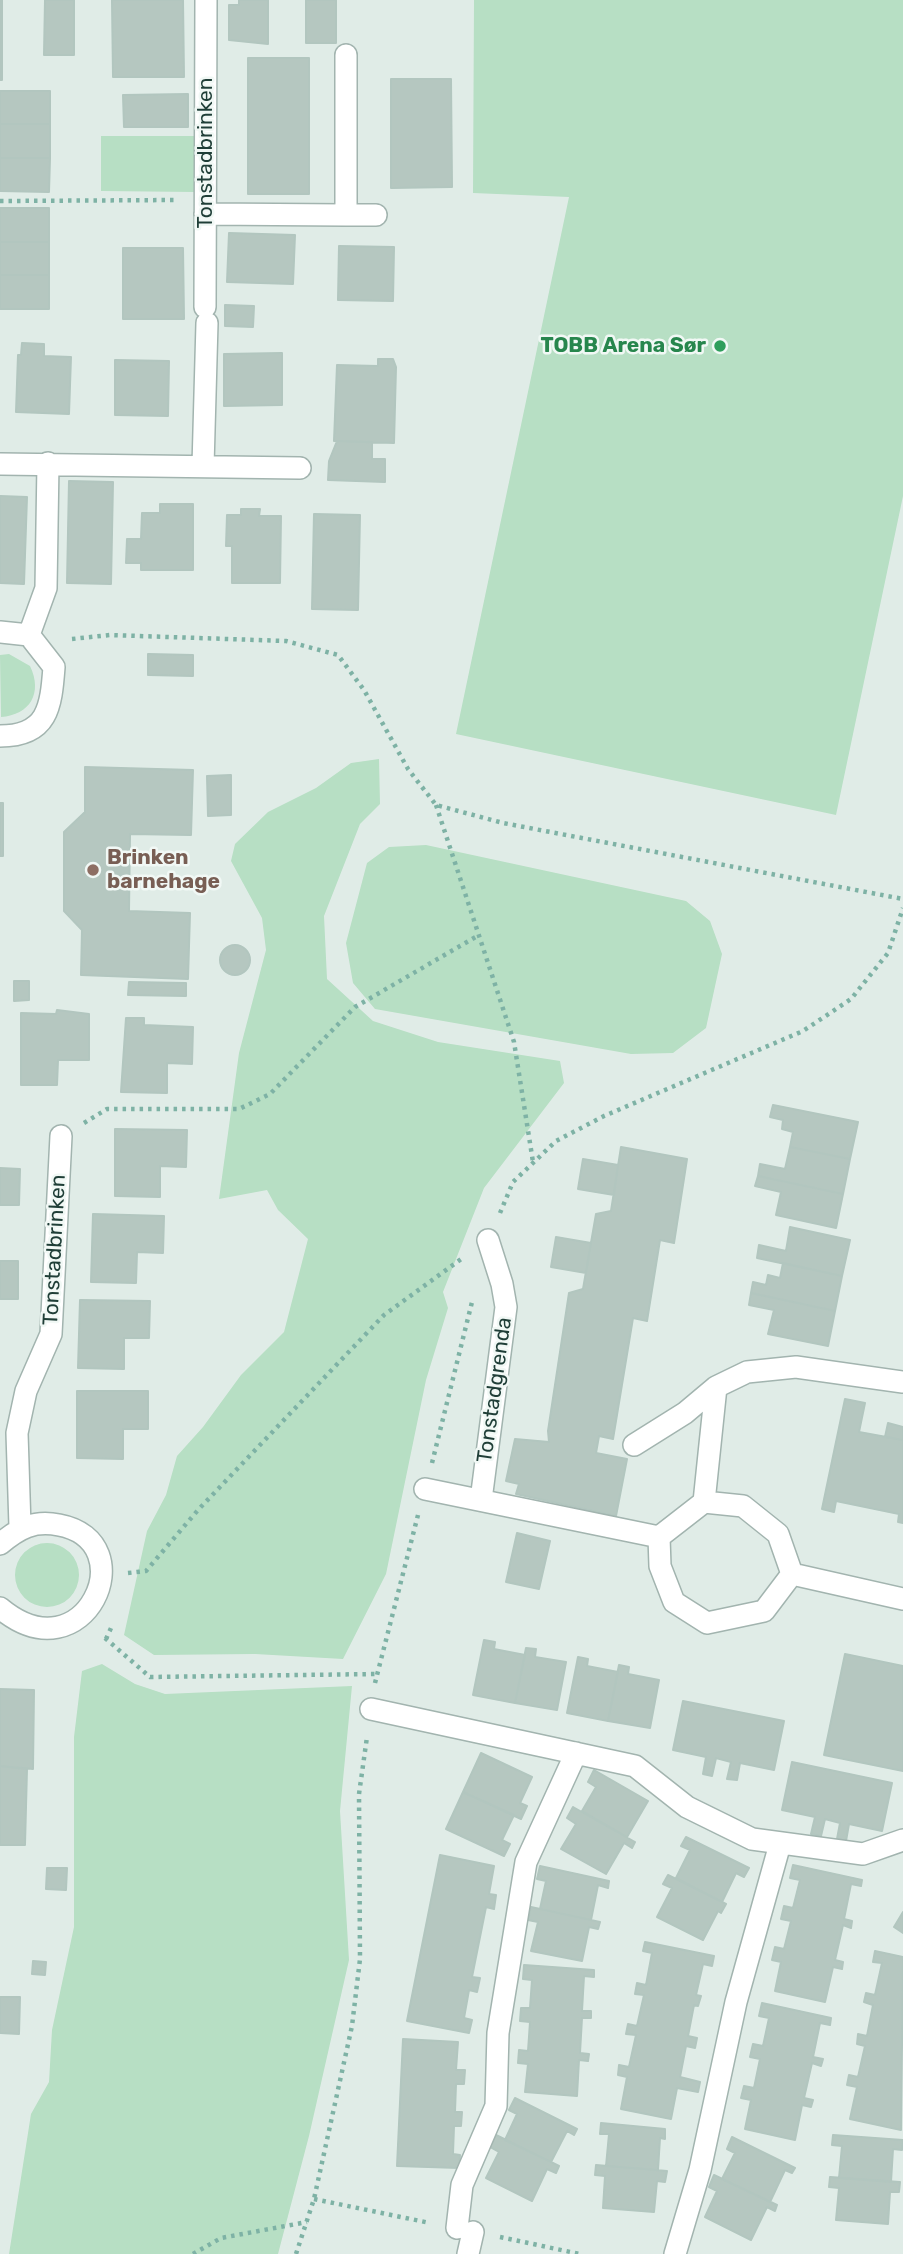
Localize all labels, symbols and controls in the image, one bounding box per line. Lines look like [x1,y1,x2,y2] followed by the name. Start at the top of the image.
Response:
[193,77,219,229] street label: Tonstadbrinken
[540,333,706,359] place label: TOBB Arena Sør
[712,338,728,354] marker: TOBB Arena Sør
[107,845,220,895] place label: Brinken barnehage
[85,862,101,878] marker: Brinken barnehage
[38,1174,72,1326] street label: Tonstadbrinken
[472,1316,518,1464] street label: Tonstadgrenda

